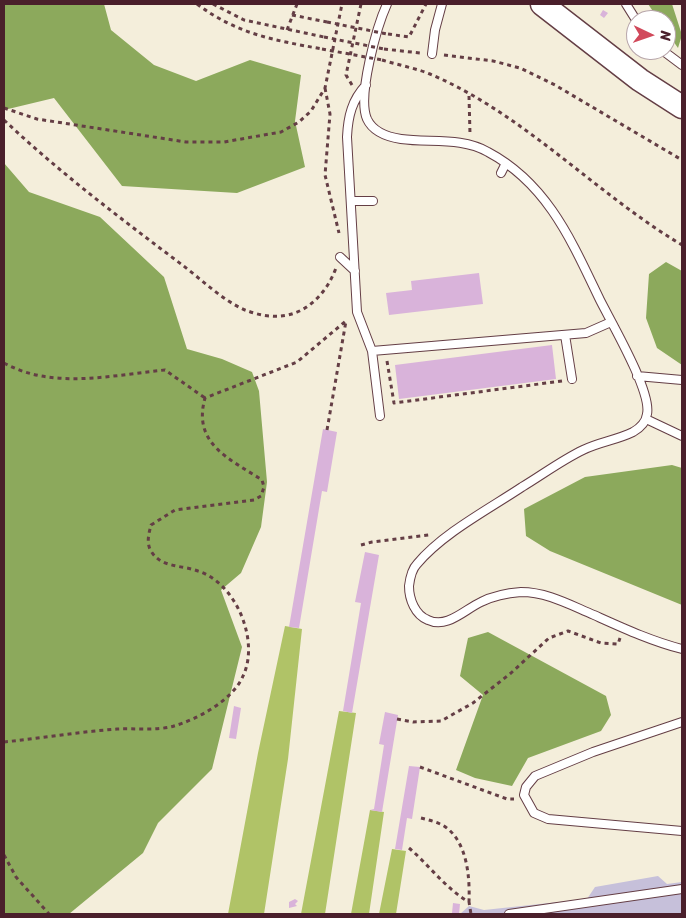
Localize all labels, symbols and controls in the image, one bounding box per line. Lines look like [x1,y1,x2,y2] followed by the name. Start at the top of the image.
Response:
[626,10,676,60] north arrow
[653,30,678,41] text: N

